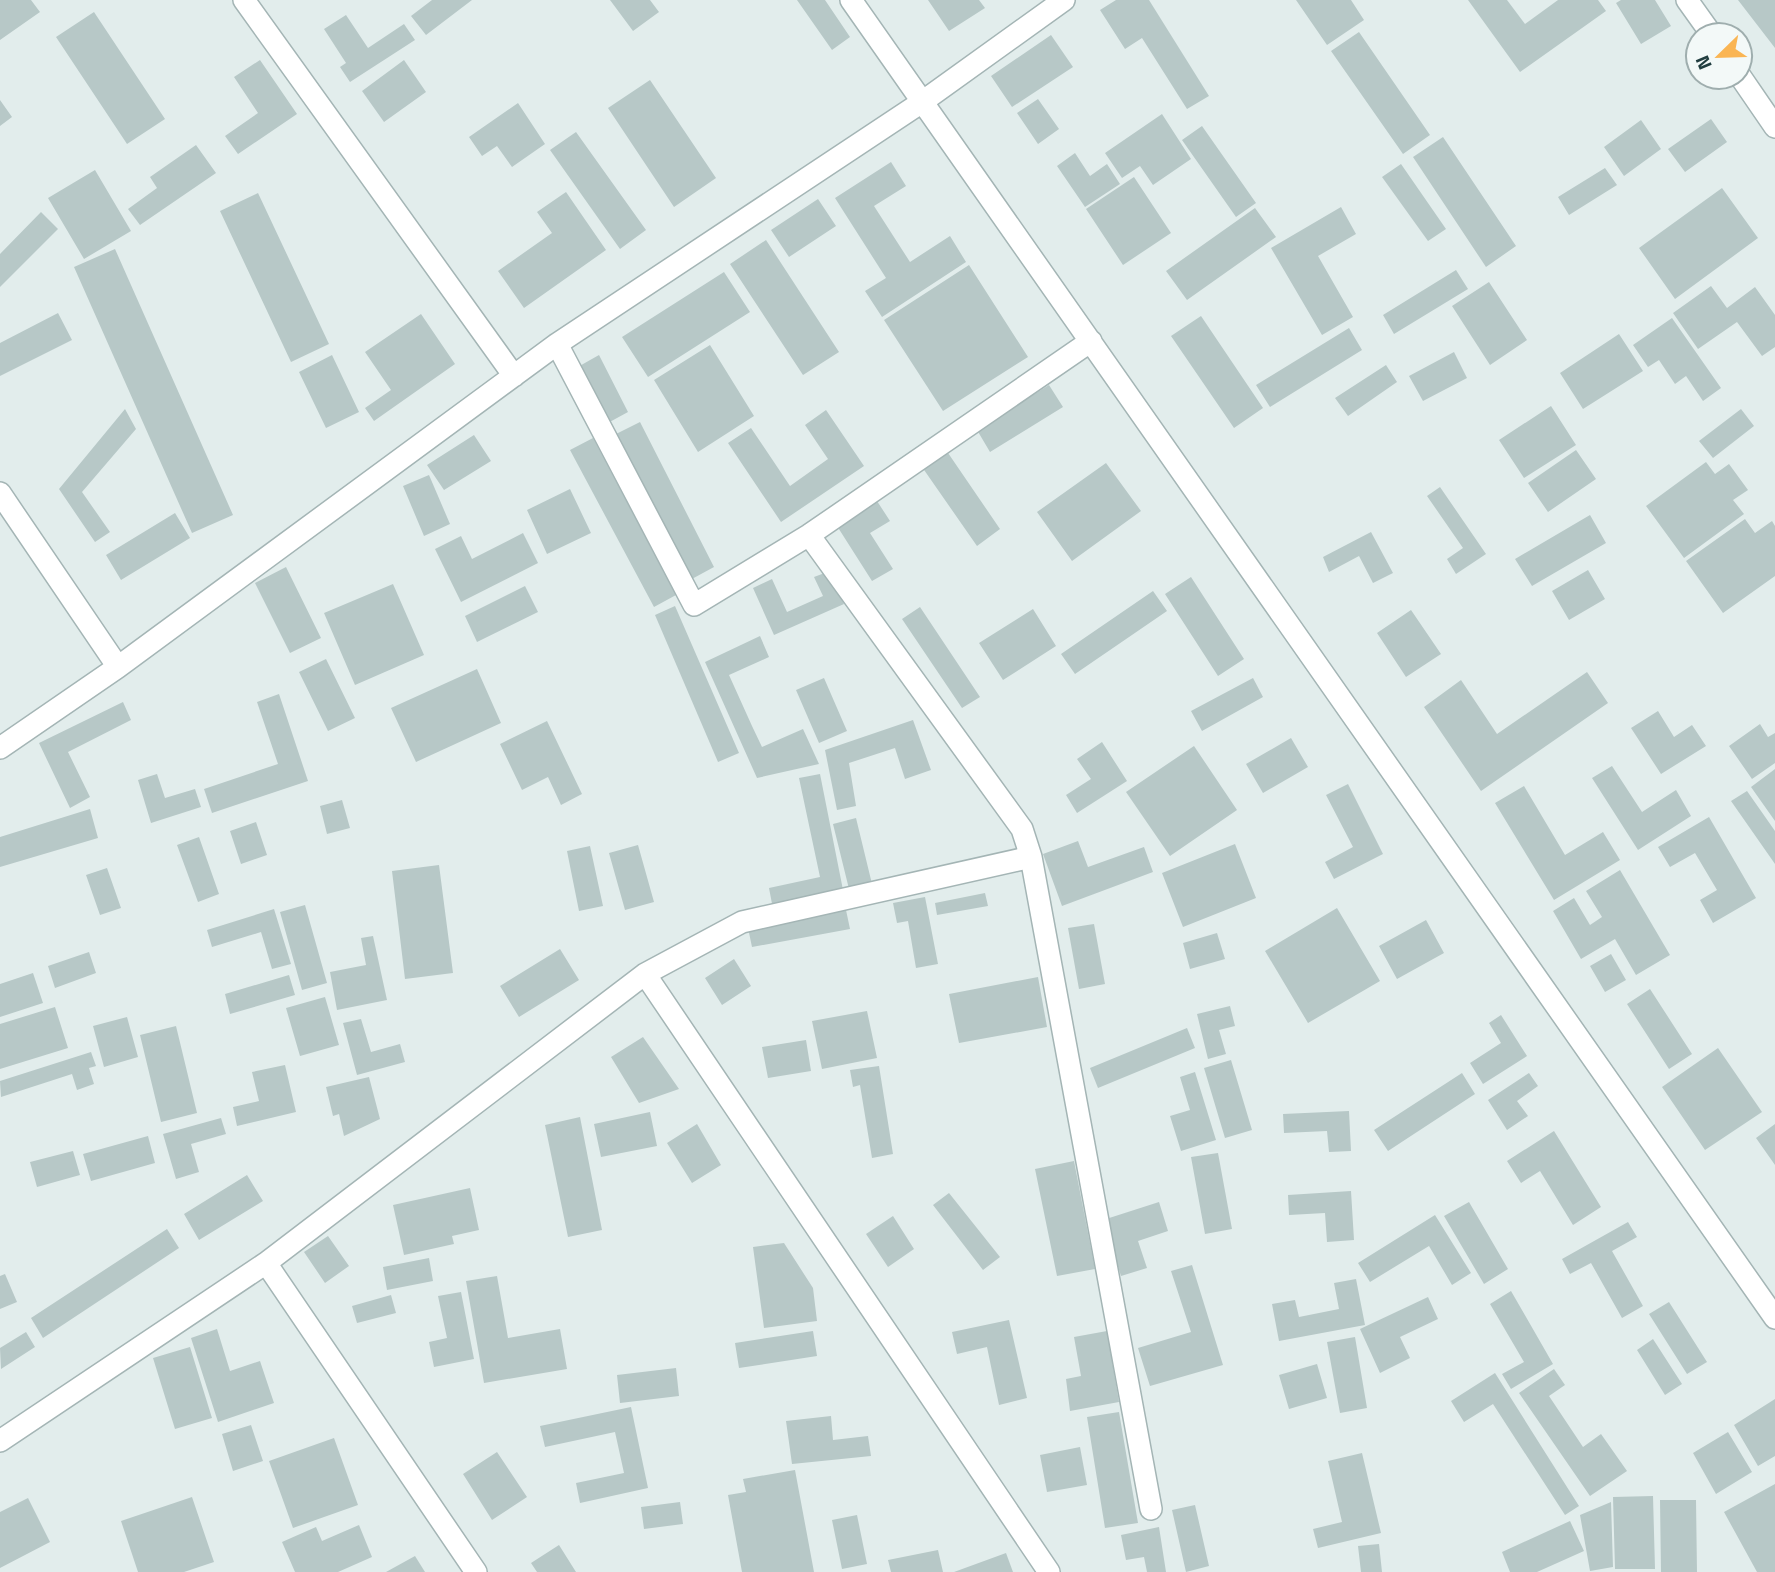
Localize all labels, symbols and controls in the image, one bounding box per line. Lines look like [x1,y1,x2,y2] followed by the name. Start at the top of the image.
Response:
[1684,21,1754,91] north arrow
[1687,51,1719,75] text: N

